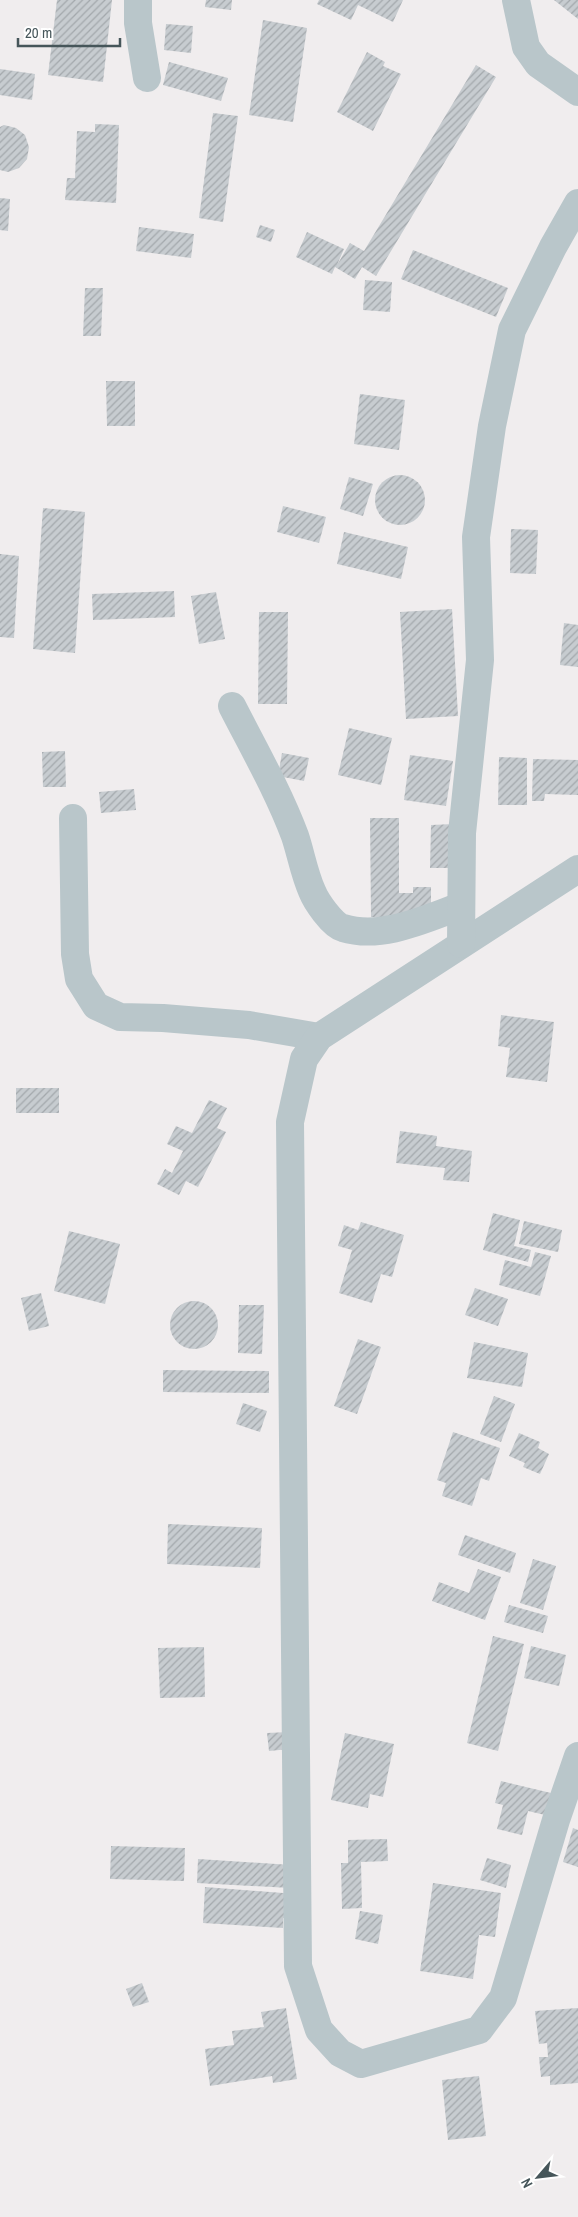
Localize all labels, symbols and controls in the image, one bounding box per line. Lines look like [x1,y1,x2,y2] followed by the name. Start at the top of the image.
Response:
[18,15,120,47] scale bar
[25,22,52,43] text: 20 m
[513,2152,563,2202] north arrow
[517,2175,536,2191] text: N

